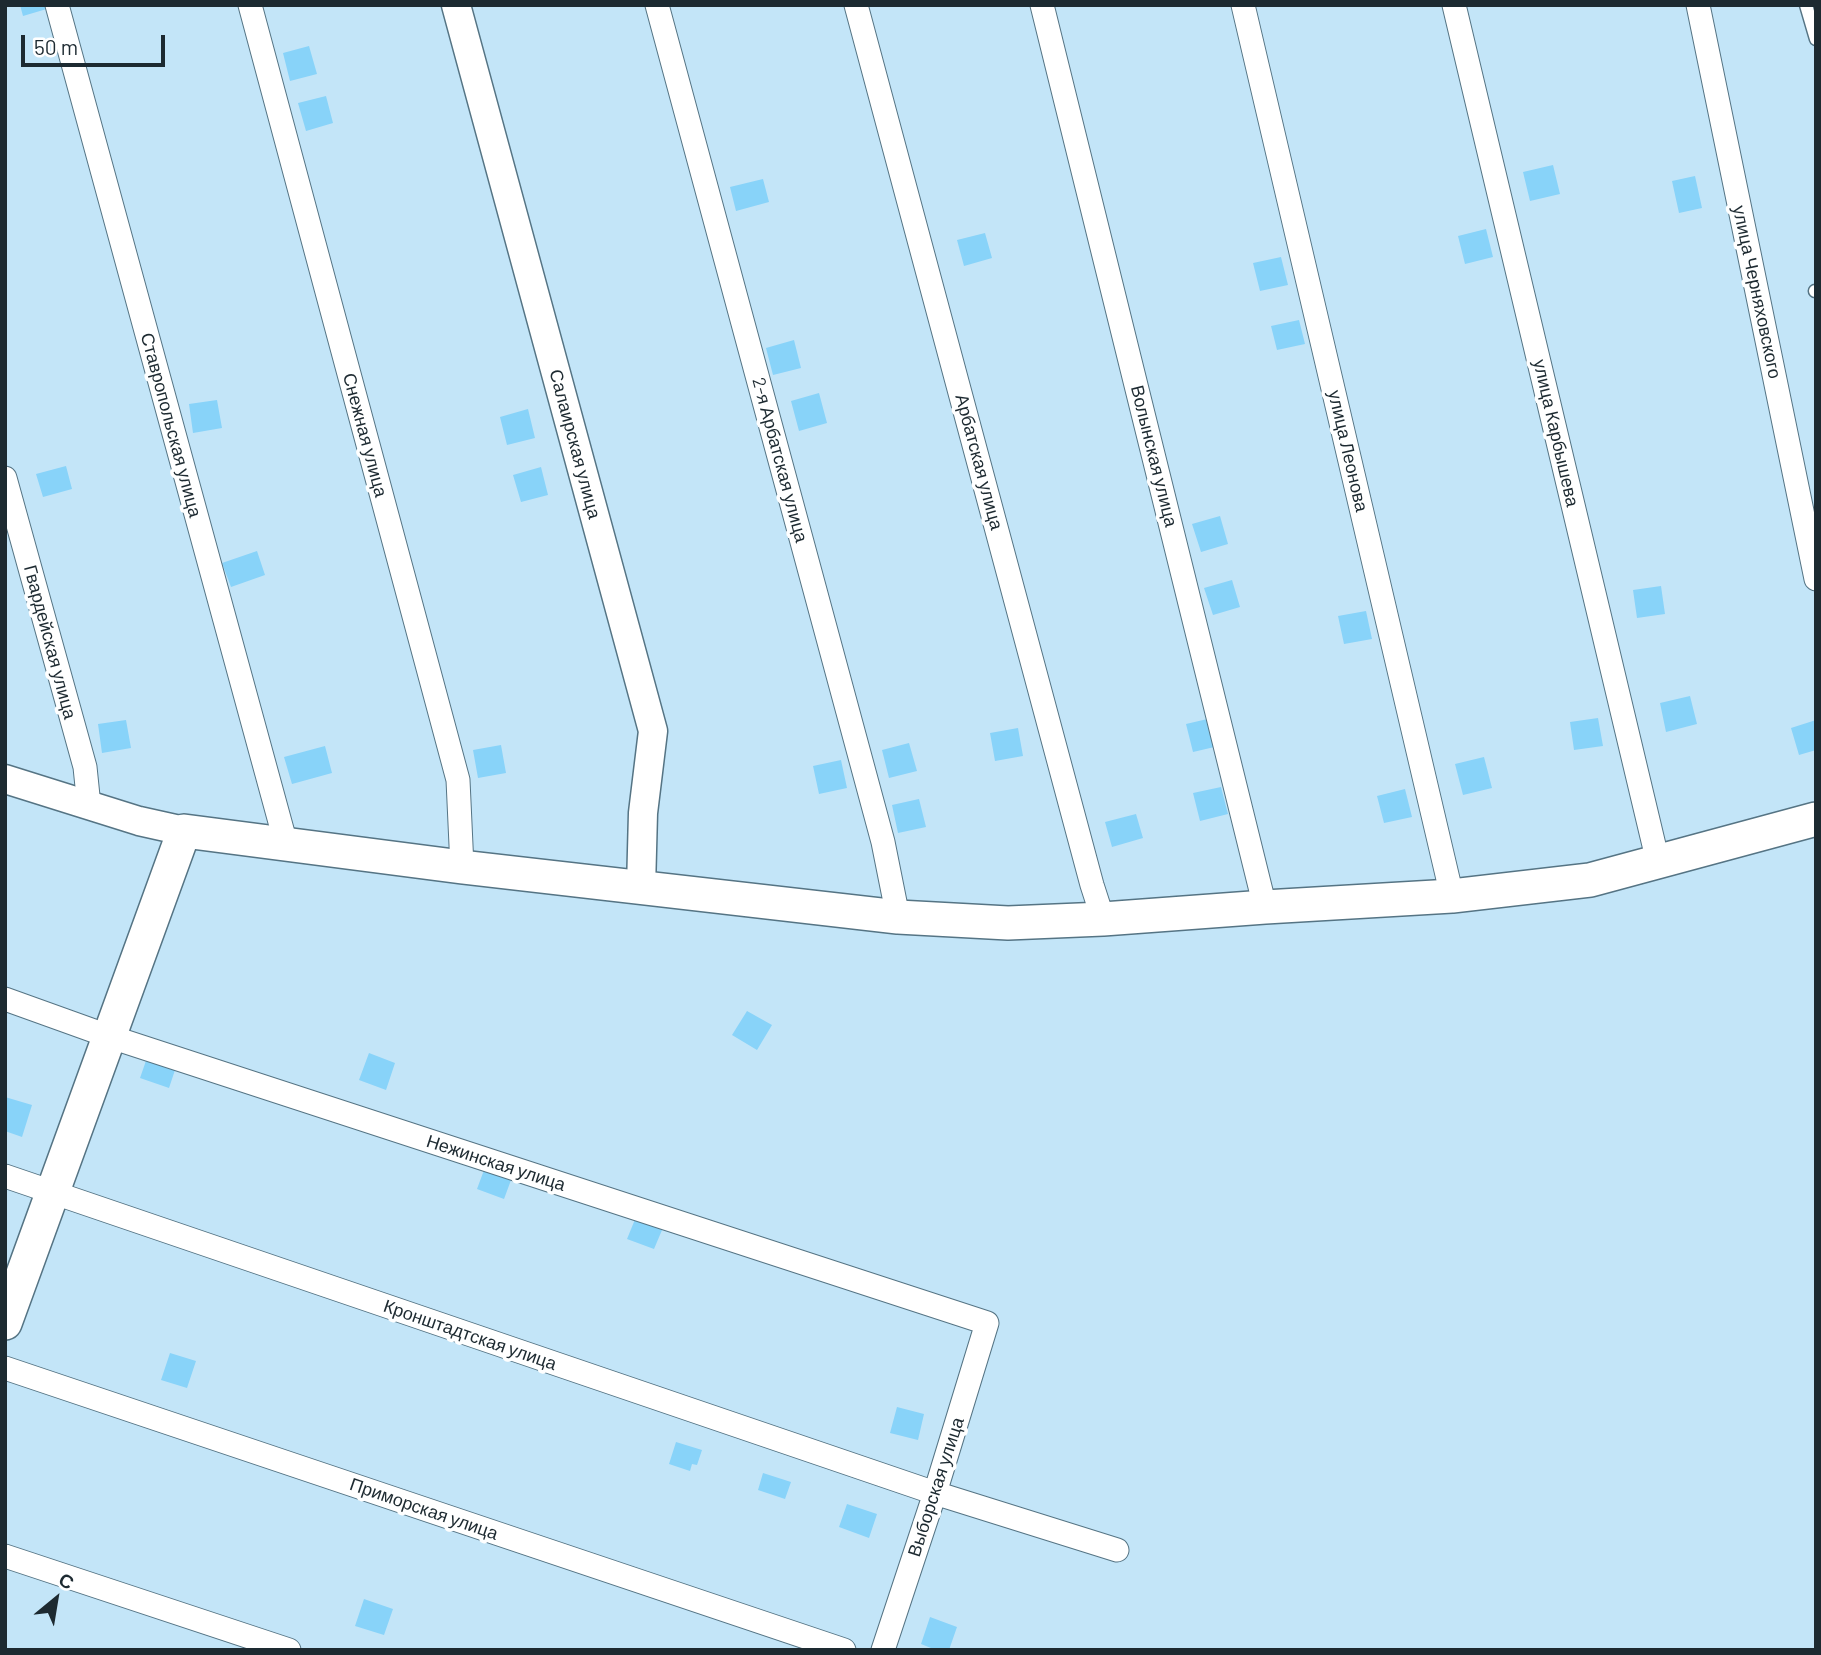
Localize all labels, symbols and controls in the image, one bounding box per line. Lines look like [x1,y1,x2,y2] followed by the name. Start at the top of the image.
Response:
[24,21,168,65] scale bar
[34,34,78,59] text: 50 m
[1728,204,1786,380] street label: улица Черняховского
[136,330,206,520] street label: Ставропольская улица
[1529,357,1583,509] street label: улица Карбышева
[545,367,605,521] street label: Салаирская улица
[338,371,392,499] street label: Снежная улица
[748,375,812,545] street label: 2-я Арбатская улица
[1126,383,1182,529] street label: Волынская улица
[1324,388,1372,514] street label: улица Леонова
[950,392,1008,532] street label: Арбатская улица
[19,563,81,721] street label: Гвардейская улица
[424,1130,568,1196] street label: Нежинская улица
[381,1295,559,1375] street label: Кронштадтская улица
[903,1415,969,1559] street label: Выборская улица
[347,1473,501,1545] street label: Приморская улица
[21,1564,91,1634] north arrow
[55,1567,78,1594] text: С

